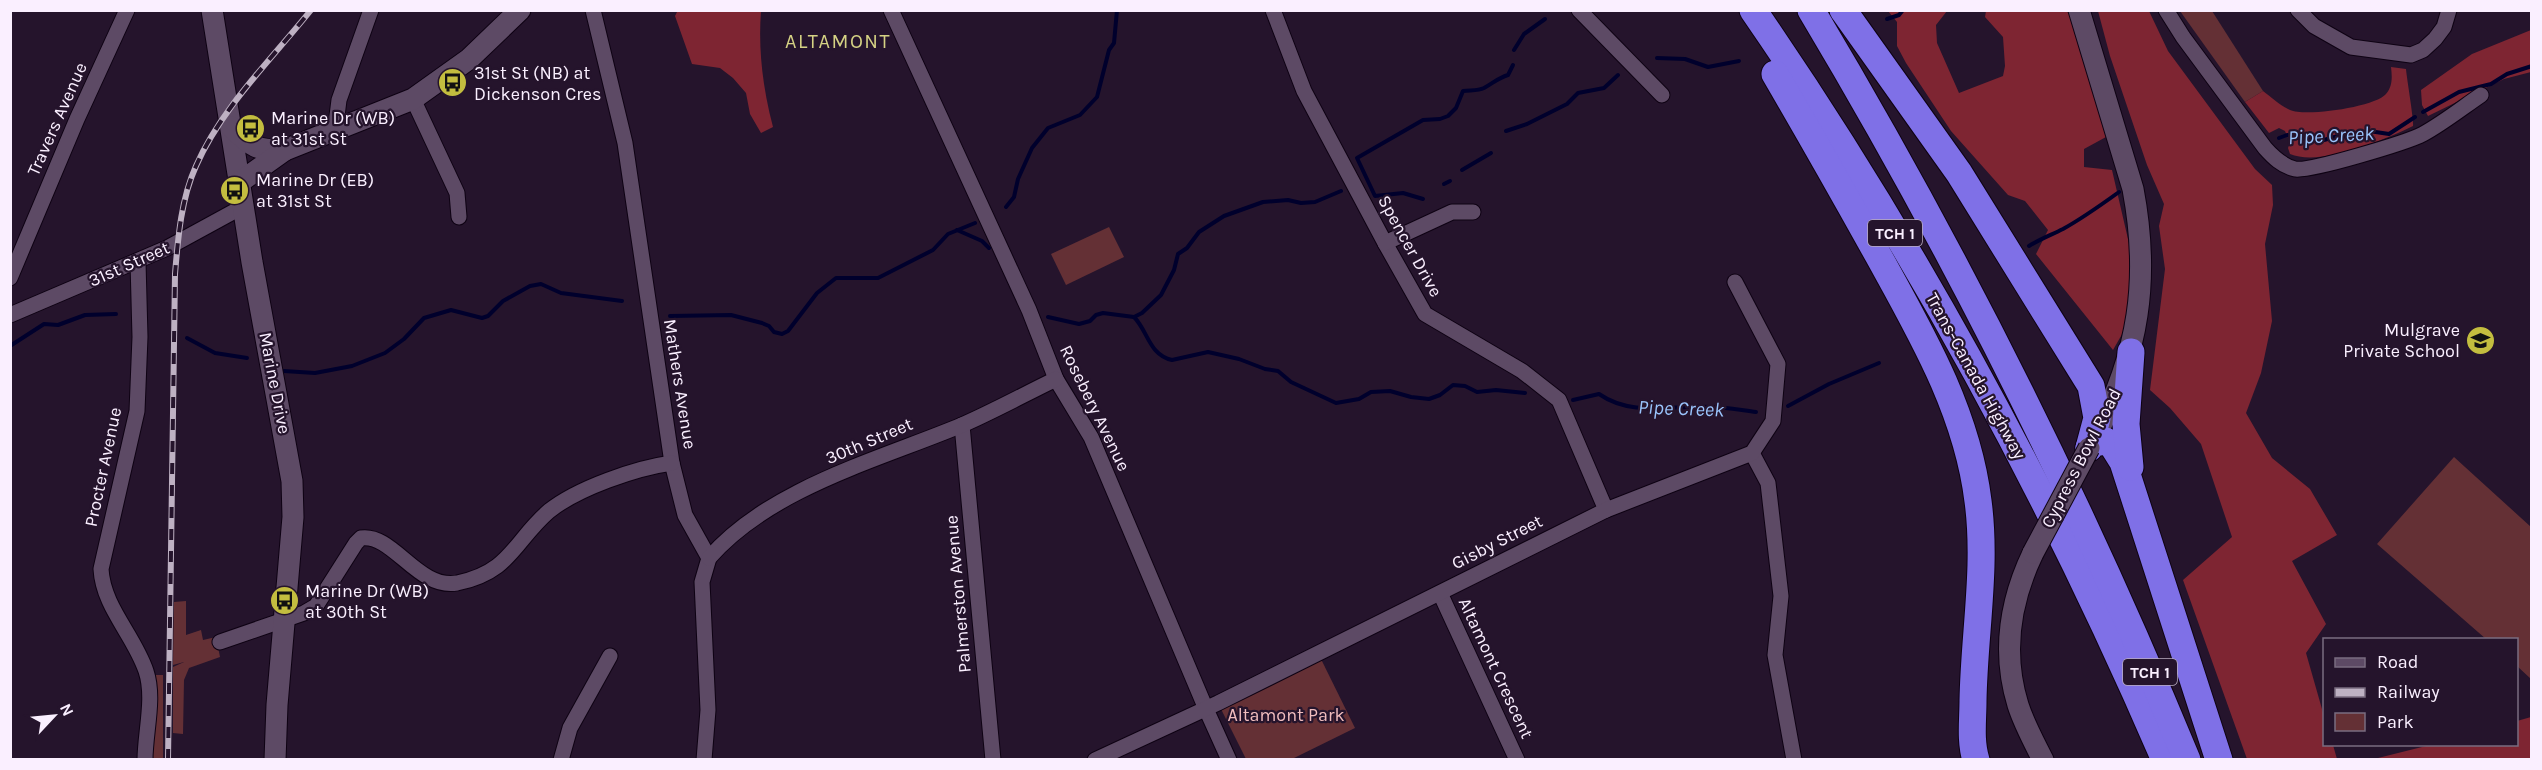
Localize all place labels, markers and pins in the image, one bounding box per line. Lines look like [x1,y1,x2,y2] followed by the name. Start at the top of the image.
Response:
[474,62,601,105] place label: 31st St (NB) at Dickenson Cres
[437,67,469,99] bus stop icon: 31st St (NB) at Dickenson Cres
[271,107,395,150] place label: Marine Dr (WB) at 31st St
[234,112,266,144] bus stop icon: Marine Dr (WB) at 31st St
[256,169,374,212] place label: Marine Dr (EB) at 31st St
[219,174,251,206] bus stop icon: Marine Dr (EB) at 31st St
[2343,319,2460,362] place label: Mulgrave Private School
[2465,324,2497,356] school or university icon: Mulgrave Private School
[305,580,429,623] place label: Marine Dr (WB) at 30th St
[268,585,300,617] bus stop icon: Marine Dr (WB) at 30th St

